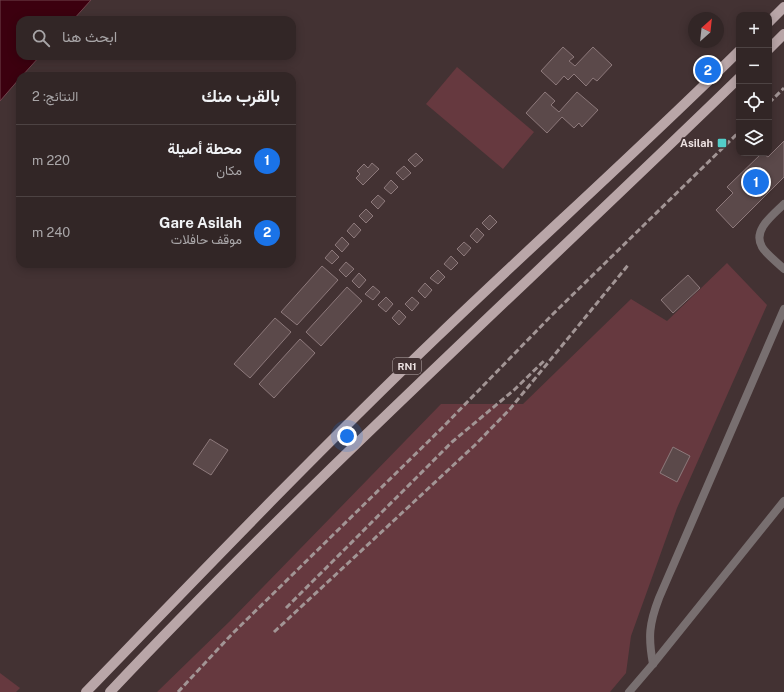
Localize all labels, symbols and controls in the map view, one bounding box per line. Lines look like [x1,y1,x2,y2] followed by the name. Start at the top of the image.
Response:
[688,12,724,48] north arrow
[736,12,772,156] map controls
[736,12,772,48] button: +
[16,16,296,60] search box
[30,27,52,49] icon: search
[62,28,117,45] text: ابحث هنا
[736,48,772,84] button: −
[695,55,721,85] pin: 2
[736,84,772,120] button: locate
[202,86,280,106] text: بالقرب منك
[32,89,78,104] text: النتائج: 2
[736,120,772,156] button: layers
[680,137,713,149] place label: Asilah
[716,137,728,149] marker: Asilah
[167,140,242,157] text: محطة أصيلة
[32,153,70,168] text: 220 m
[264,153,270,168] text: 1
[216,163,242,178] text: مكان
[743,167,769,197] pin: 1
[159,214,242,231] text: Gare Asilah
[32,225,70,240] text: 240 m
[263,225,271,240] text: 2
[171,232,242,247] text: موقف حافلات
[393,358,421,374] road number: RN1
[337,426,357,446] your location

